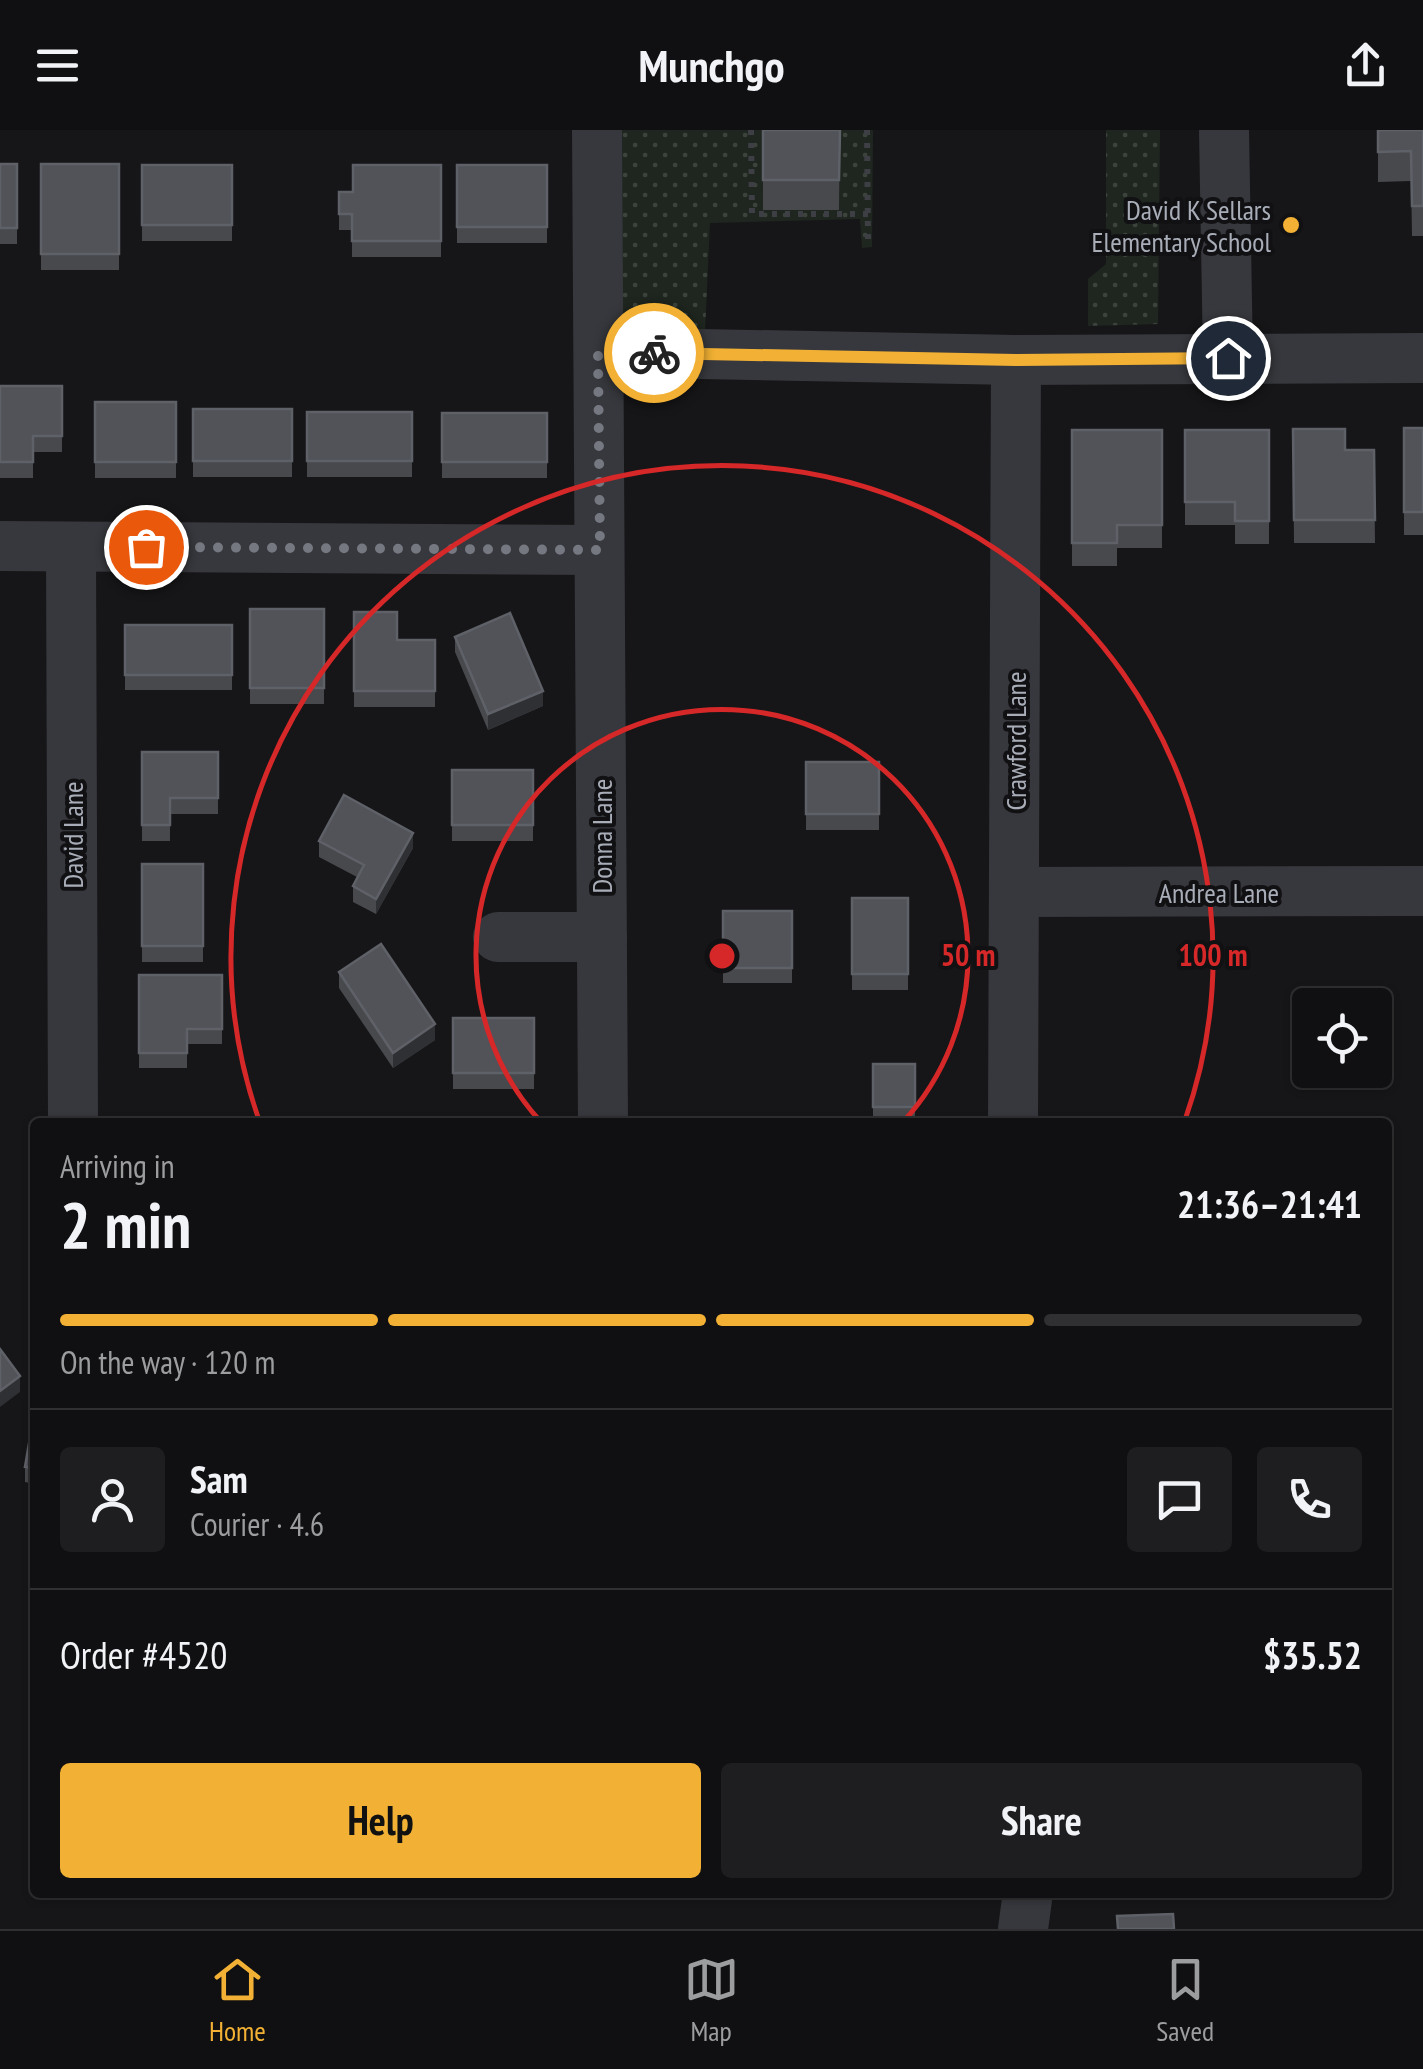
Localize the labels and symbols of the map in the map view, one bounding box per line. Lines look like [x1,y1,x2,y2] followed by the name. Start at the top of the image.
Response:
[1092,191,1271,260] place label: David K Sellars Elementary School
[1280,214,1302,236] marker: David K Sellars Elementary School
[604,303,704,403] courier
[1186,316,1271,401] pin
[104,505,189,590] pin
[997,672,1034,810] street label: Crawford Lane
[583,779,620,893] street label: Donna Lane
[54,781,91,889] street label: David Lane
[1159,874,1279,911] street label: Andrea Lane
[941,935,995,974] text: 50 m
[1178,935,1248,974] text: 100 m
[704,938,740,974] centre of rings

